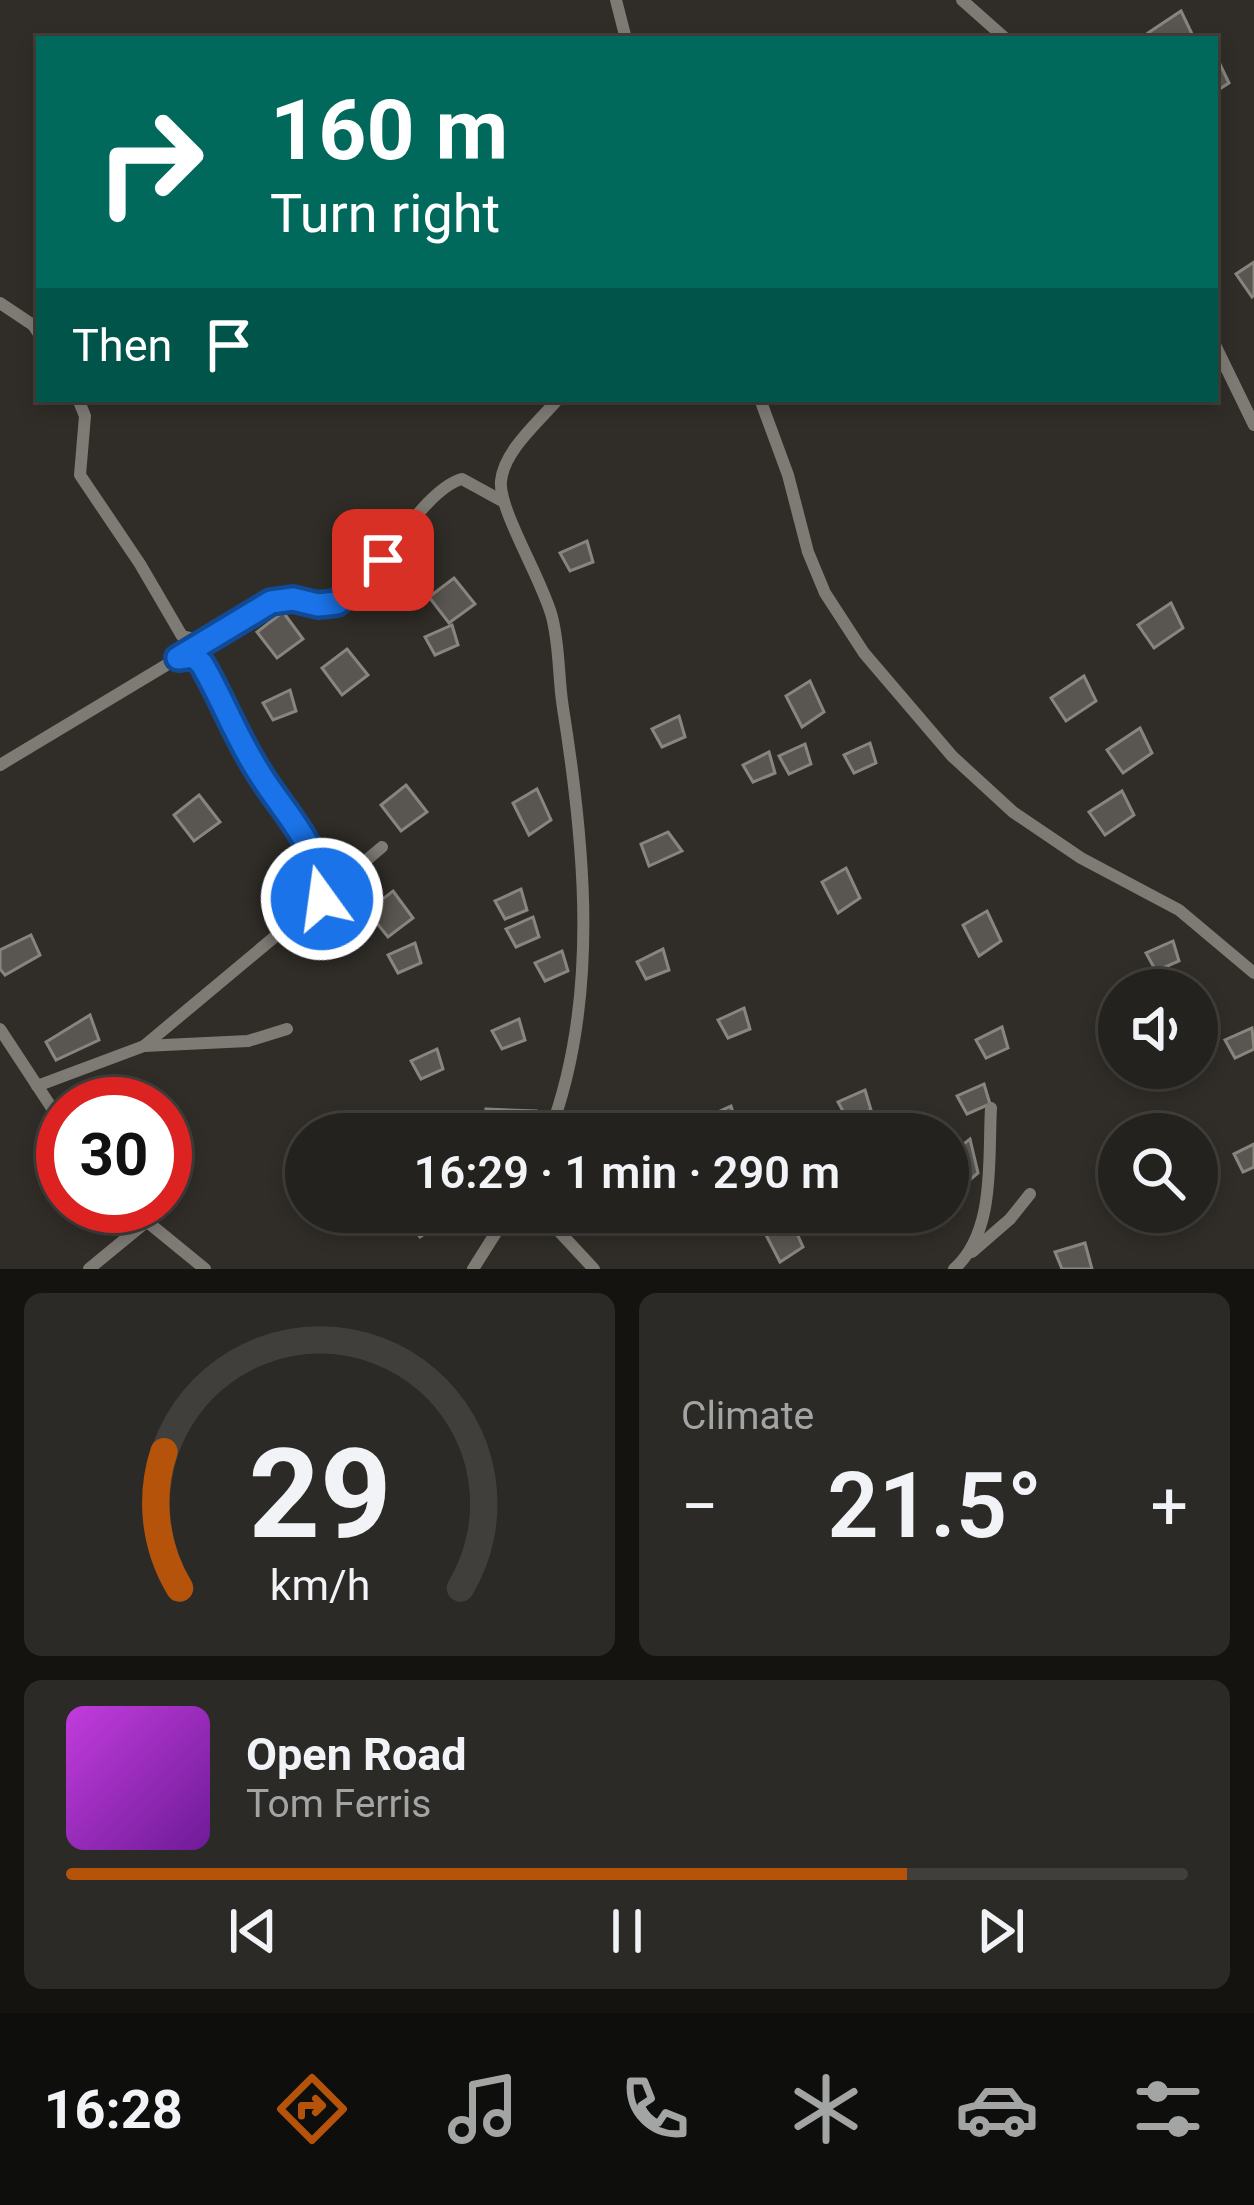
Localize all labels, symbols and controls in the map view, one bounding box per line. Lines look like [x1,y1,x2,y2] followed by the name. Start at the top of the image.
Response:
[270,81,508,180] text: 160 m
[72,84,228,240] icon: right
[270,182,500,245] text: Turn right
[196,312,262,378] icon: arrive
[72,319,172,372] text: Then
[332,509,434,611] pin
[350,527,416,593] icon: arrive
[259,836,385,962] position arrow
[1098,969,1218,1233] map controls
[1098,969,1218,1089] button: sound
[36,1077,192,1233] speed limit sign: 30
[1098,1113,1218,1233] button: search
[414,1146,840,1199] text: 16:29 · 1 min · 290 m
[681,1393,814,1439] text: Climate
[248,1421,391,1567] text: 29
[827,1454,1042,1559] text: 21.5°
[681,1468,719,1545] text: −
[1151,1468,1188,1545] text: +
[269,1559,370,1609] text: km/h
[246,1728,467,1781] text: Open Road
[246,1781,431,1827] text: Tom Ferris
[220,1898,286,1964] icon: previous
[594,1898,660,1964] icon: pause
[968,1898,1034,1964] icon: next
[270,2067,354,2151] icon: directions
[441,2067,525,2151] icon: music
[613,2067,697,2151] icon: phone
[784,2067,868,2151] icon: climate
[955,2067,1039,2151] icon: car
[1126,2067,1210,2151] icon: filters
[44,2078,183,2141] text: 16:28

